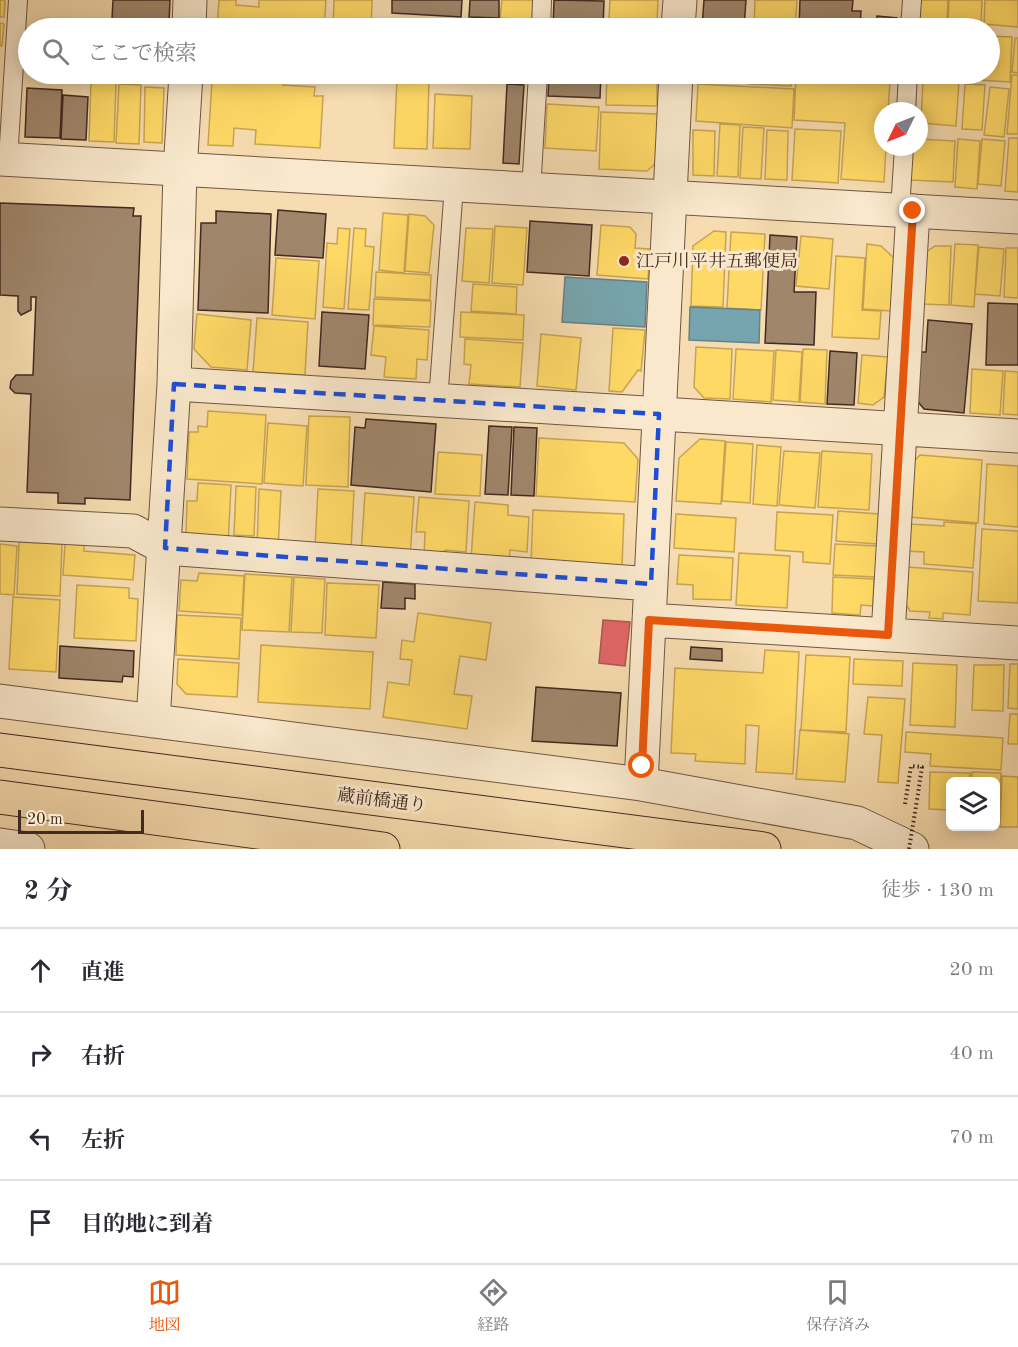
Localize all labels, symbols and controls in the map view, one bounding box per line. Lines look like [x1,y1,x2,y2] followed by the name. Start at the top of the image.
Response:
[18,18,1000,84] search box
[39,35,72,68] icon: search
[87,43,197,65] text: ここで検索
[874,102,928,156] north arrow
[899,197,925,223] route end
[636,251,798,271] place label: 江戸川平井五郵便局
[617,254,631,268] marker: 江戸川平井五郵便局
[628,752,654,778] route start
[946,777,1000,831] map controls
[946,777,1000,831] button: layers
[336,785,428,815] street label: 蔵前橋通り
[18,807,144,834] scale bar
[27,812,63,828] text: 20 m
[24,879,72,905] text: 2 分
[881,881,994,901] text: 徒歩 · 130 m
[24,954,57,987] icon: ahead
[949,960,994,980] text: 20 m
[81,962,125,984] text: 直進
[24,1038,57,1071] icon: right
[949,1044,994,1064] text: 40 m
[81,1046,125,1068] text: 右折
[24,1122,57,1155] icon: left
[949,1128,994,1148] text: 70 m
[81,1130,125,1152] text: 左折
[24,1206,57,1239] icon: arrive
[81,1214,213,1236] text: 目的地に到着
[148,1276,181,1336] tab: 地図
[477,1276,510,1336] tab: 経路
[806,1276,870,1336] tab: 保存済み

